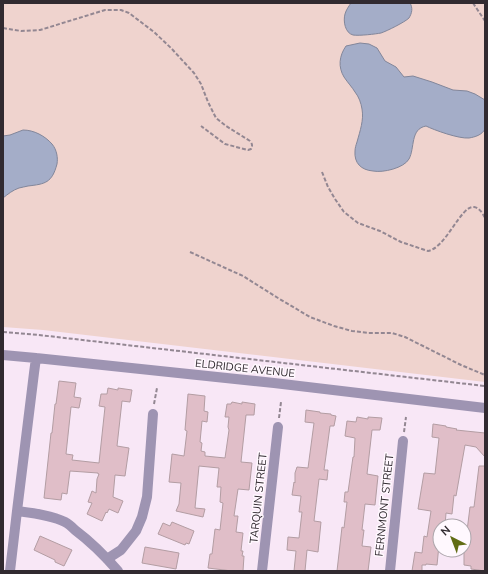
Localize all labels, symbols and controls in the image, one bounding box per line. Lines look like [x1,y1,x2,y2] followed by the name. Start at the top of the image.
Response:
[194,356,296,381] street label: ELDRIDGE AVENUE
[246,452,271,544] street label: TARQUIN STREET
[372,453,397,557] street label: FERNMONT STREET
[432,518,472,558] north arrow
[438,523,454,539] text: N

